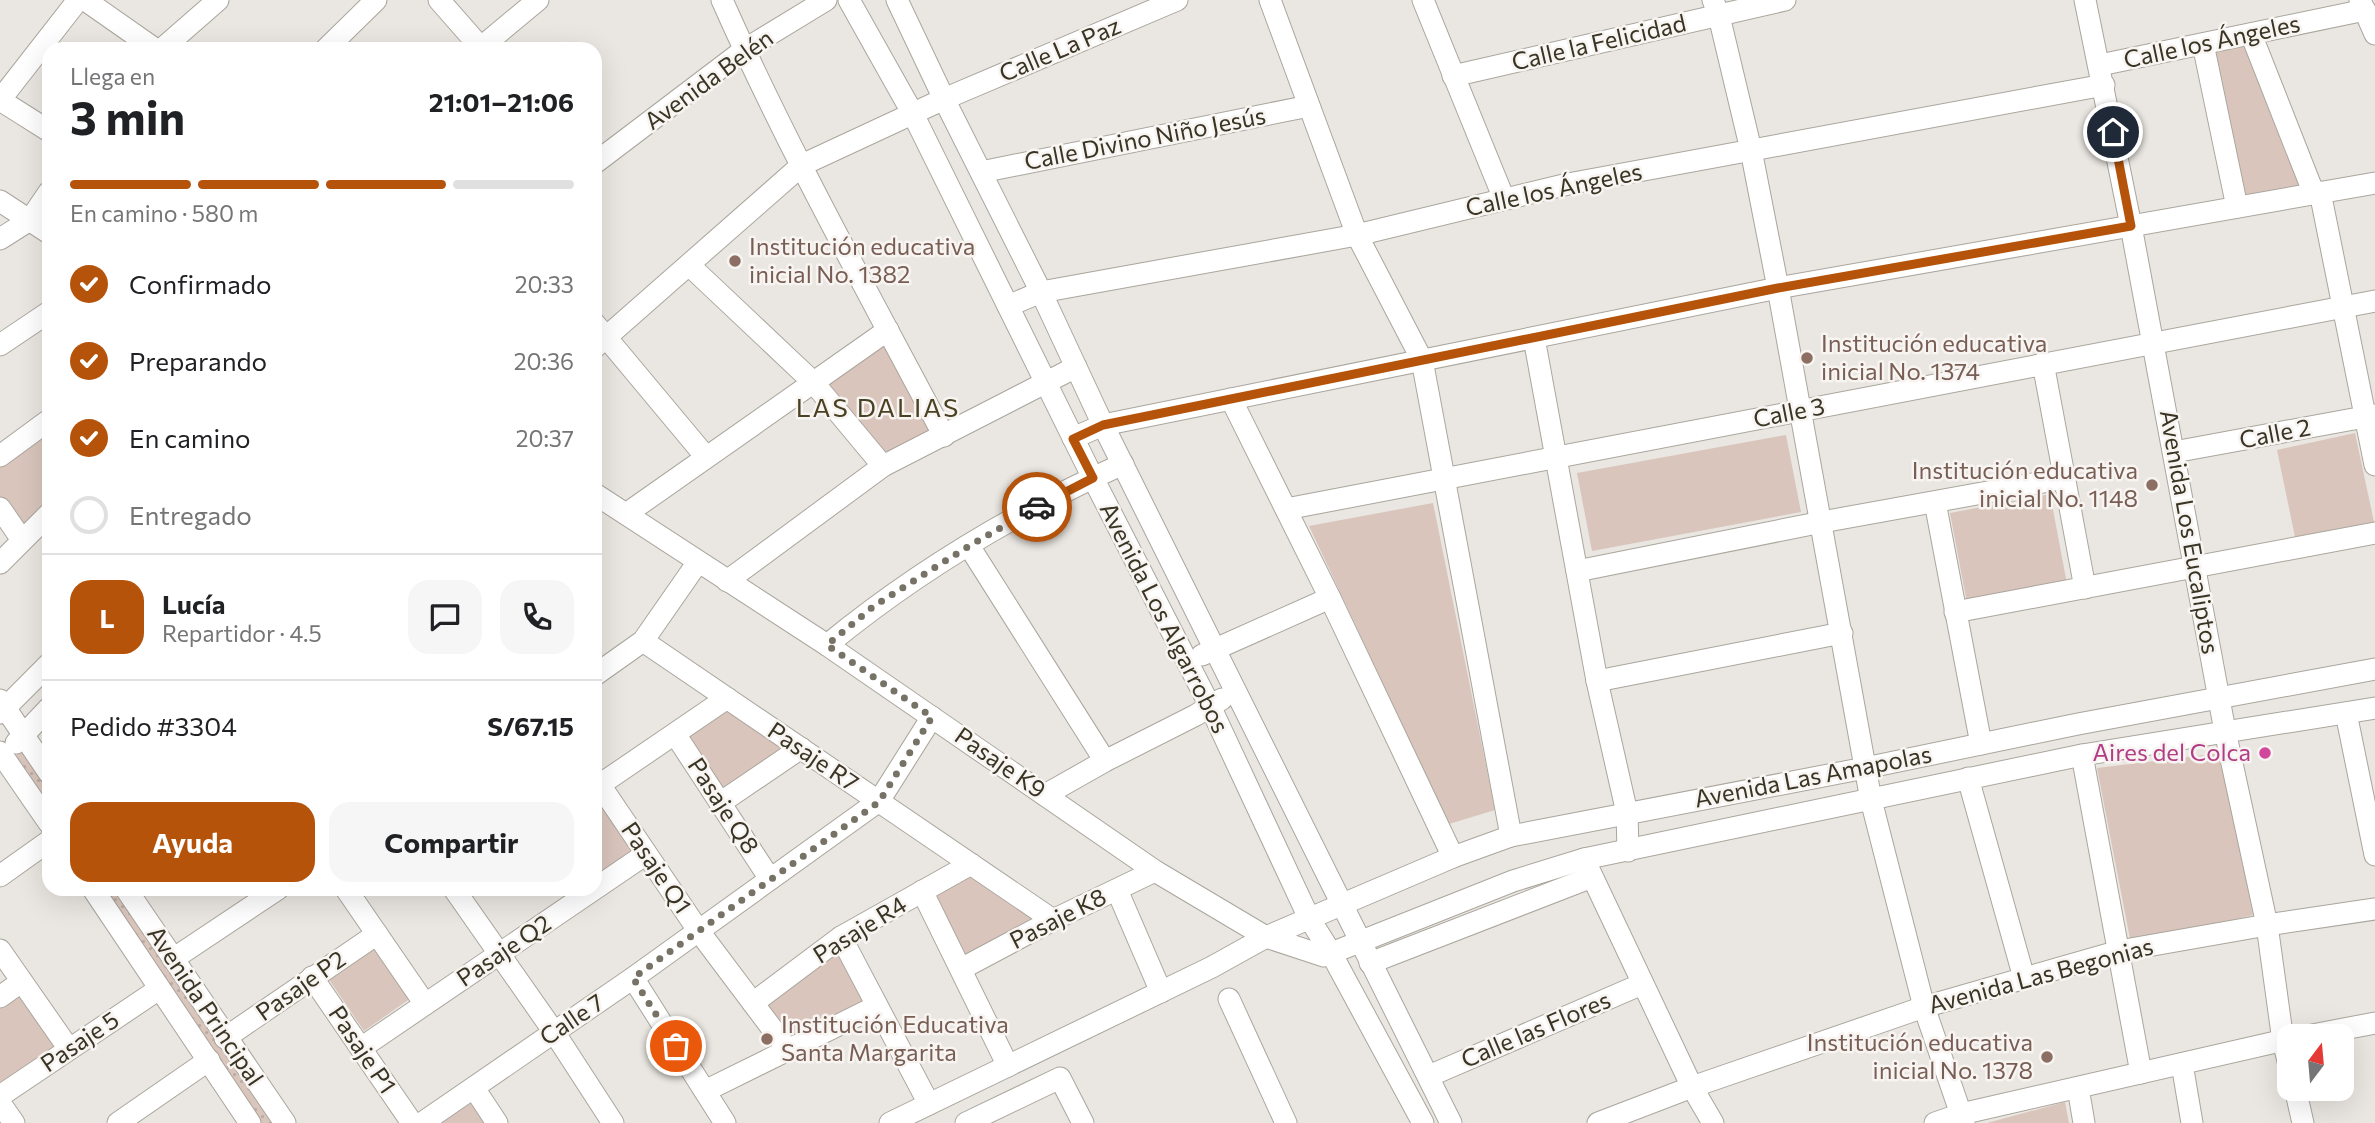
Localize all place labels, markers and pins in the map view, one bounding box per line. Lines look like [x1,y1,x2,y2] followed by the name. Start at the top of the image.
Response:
[2083,102,2143,162] pin
[749,231,975,288] place label: Institución educativa inicial No. 1382
[727,253,743,269] marker: Institución educativa inicial No. 1382
[1821,328,2047,385] place label: Institución educativa inicial No. 1374
[1799,350,1815,366] marker: Institución educativa inicial No. 1374
[1912,455,2138,512] place label: Institución educativa inicial No. 1148
[2144,477,2160,493] marker: Institución educativa inicial No. 1148
[2092,737,2251,766] place label: Aires del Colca
[2257,745,2273,761] marker: Aires del Colca
[781,1009,1009,1066] place label: Institución Educativa Santa Margarita
[646,1016,706,1076] pin
[1807,1027,2033,1084] place label: Institución educativa inicial No. 1378
[759,1031,775,1047] marker: Institución Educativa Santa Margarita
[2039,1049,2055,1065] marker: Institución educativa inicial No. 1378

